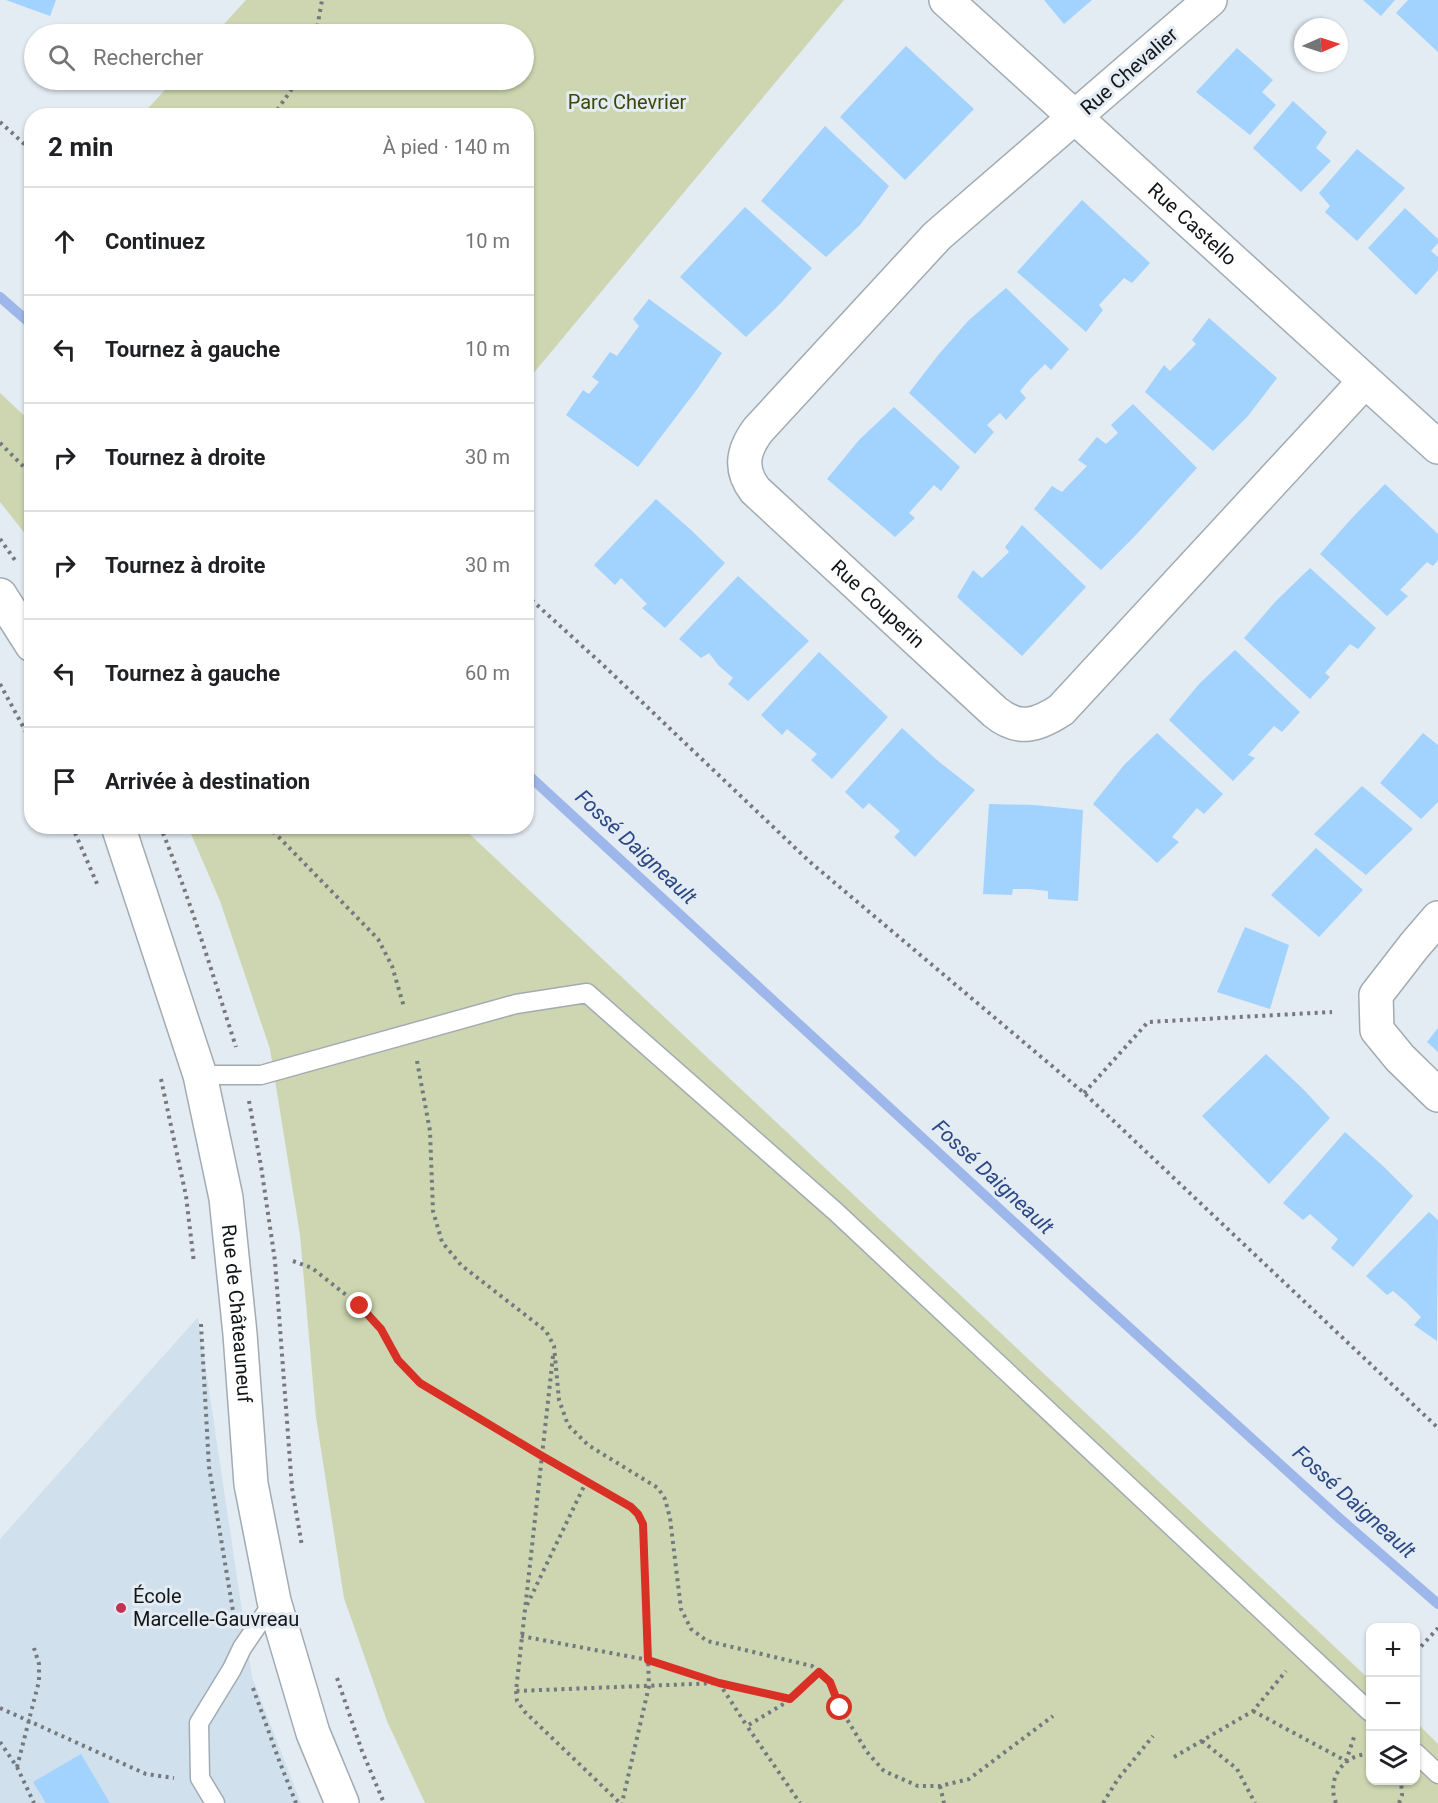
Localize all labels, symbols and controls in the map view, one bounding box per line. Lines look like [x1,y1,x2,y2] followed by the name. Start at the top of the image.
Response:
[1294,18,1348,72] north arrow
[1075,22,1183,120] street label: Rue Chevalier
[24,24,534,90] search box
[45,41,78,74] icon: search
[93,45,204,70] text: Rechercher
[568,90,687,114] park label: Parc Chevrier
[48,132,113,162] text: 2 min
[383,135,510,159] text: À pied · 140 m
[1143,178,1242,270] street label: Rue Castello
[48,225,81,258] icon: ahead
[105,229,205,254] text: Continuez
[465,229,510,253] text: 10 m
[48,333,81,366] icon: left
[105,337,280,362] text: Tournez à gauche
[465,337,510,361] text: 10 m
[48,441,81,474] icon: right
[105,445,265,470] text: Tournez à droite
[465,445,510,469] text: 30 m
[48,549,81,582] icon: right
[105,553,265,578] text: Tournez à droite
[465,553,510,577] text: 30 m
[826,555,930,653] street label: Rue Couperin
[48,657,81,690] icon: left
[105,661,280,686] text: Tournez à gauche
[465,661,510,685] text: 60 m
[48,765,81,798] icon: arrive
[105,769,310,794] text: Arrivée à destination
[571,785,702,909] water label: Fossé Daigneault
[928,1115,1059,1239] water label: Fossé Daigneault
[217,1223,257,1404] street label: Rue de Châteauneuf
[346,1292,372,1318] route end
[1288,1441,1420,1563] water label: Fossé Daigneault
[133,1584,299,1631] place label: École Marcelle-Gauvreau
[114,1601,128,1615] marker: École Marcelle-Gauvreau
[1366,1623,1420,1785] map controls
[1366,1623,1420,1677] button: +
[1366,1677,1420,1731] button: −
[826,1694,852,1720] route start
[1366,1731,1420,1785] button: layers

